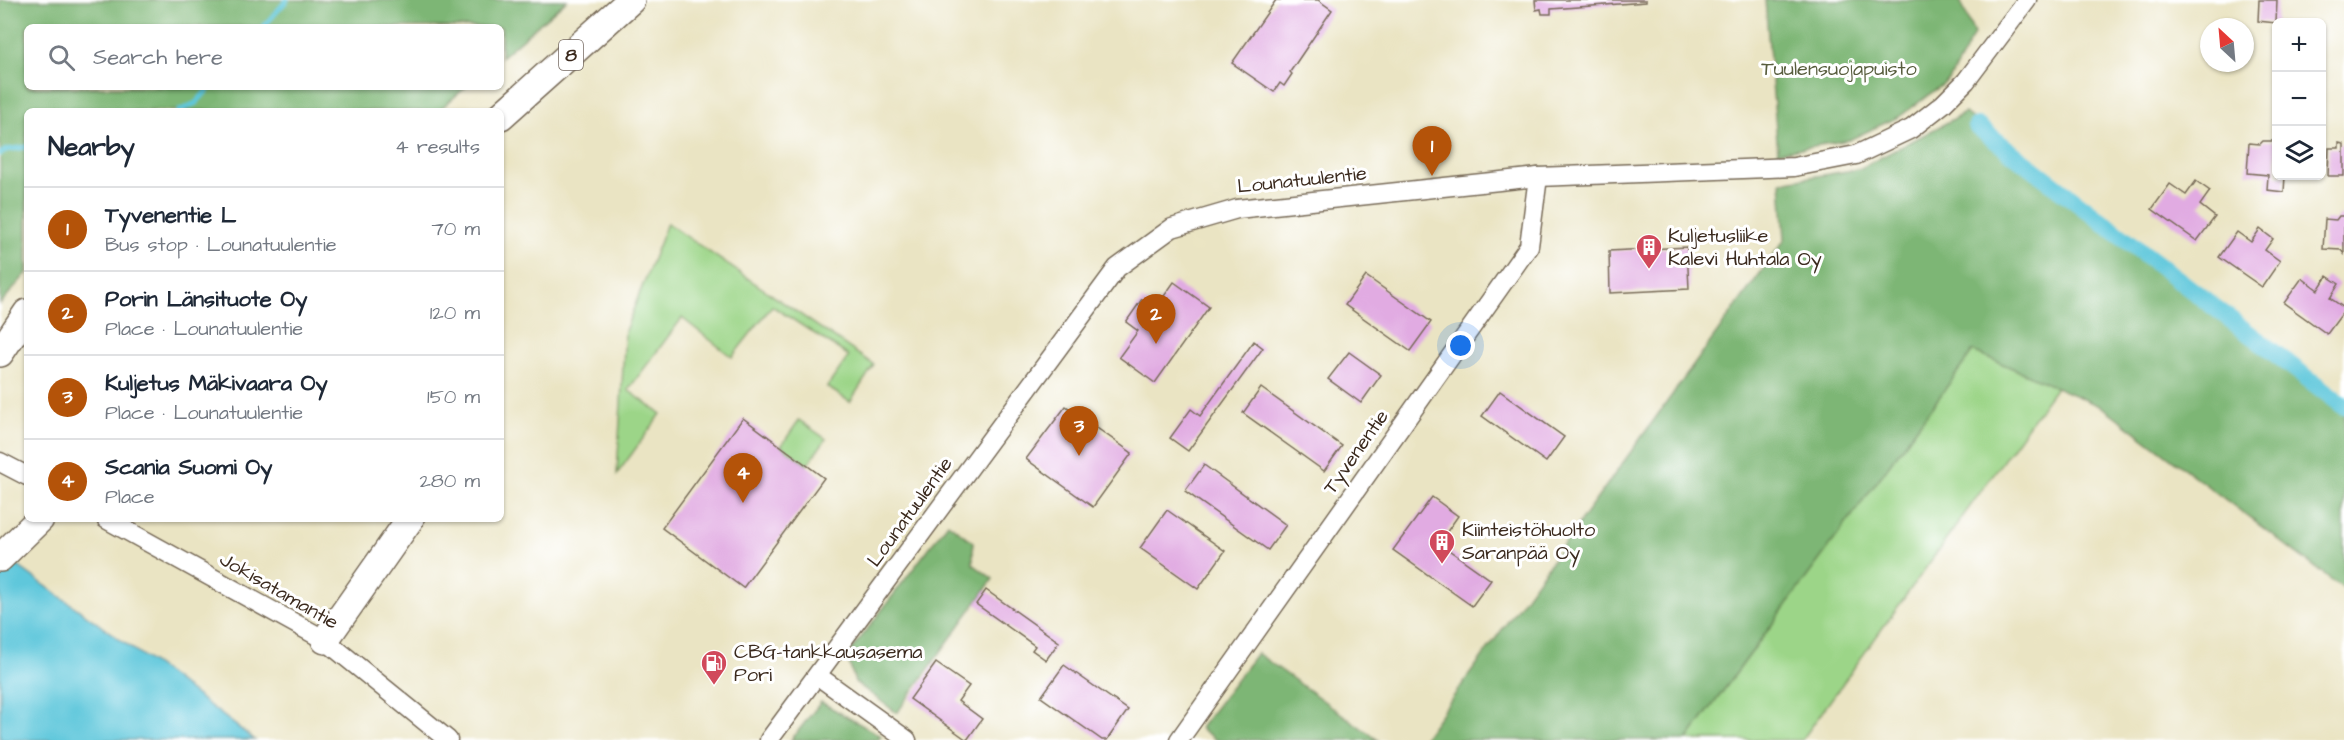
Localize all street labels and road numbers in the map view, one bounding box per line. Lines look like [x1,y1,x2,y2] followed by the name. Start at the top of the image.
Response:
[559,40,583,70] road number: 8
[1236,159,1368,201] street label: Lounatuulentie
[1317,404,1396,500] street label: Tyvenentie
[861,451,960,573] street label: Lounatuulentie
[214,546,344,637] street label: Jokisatamantie

